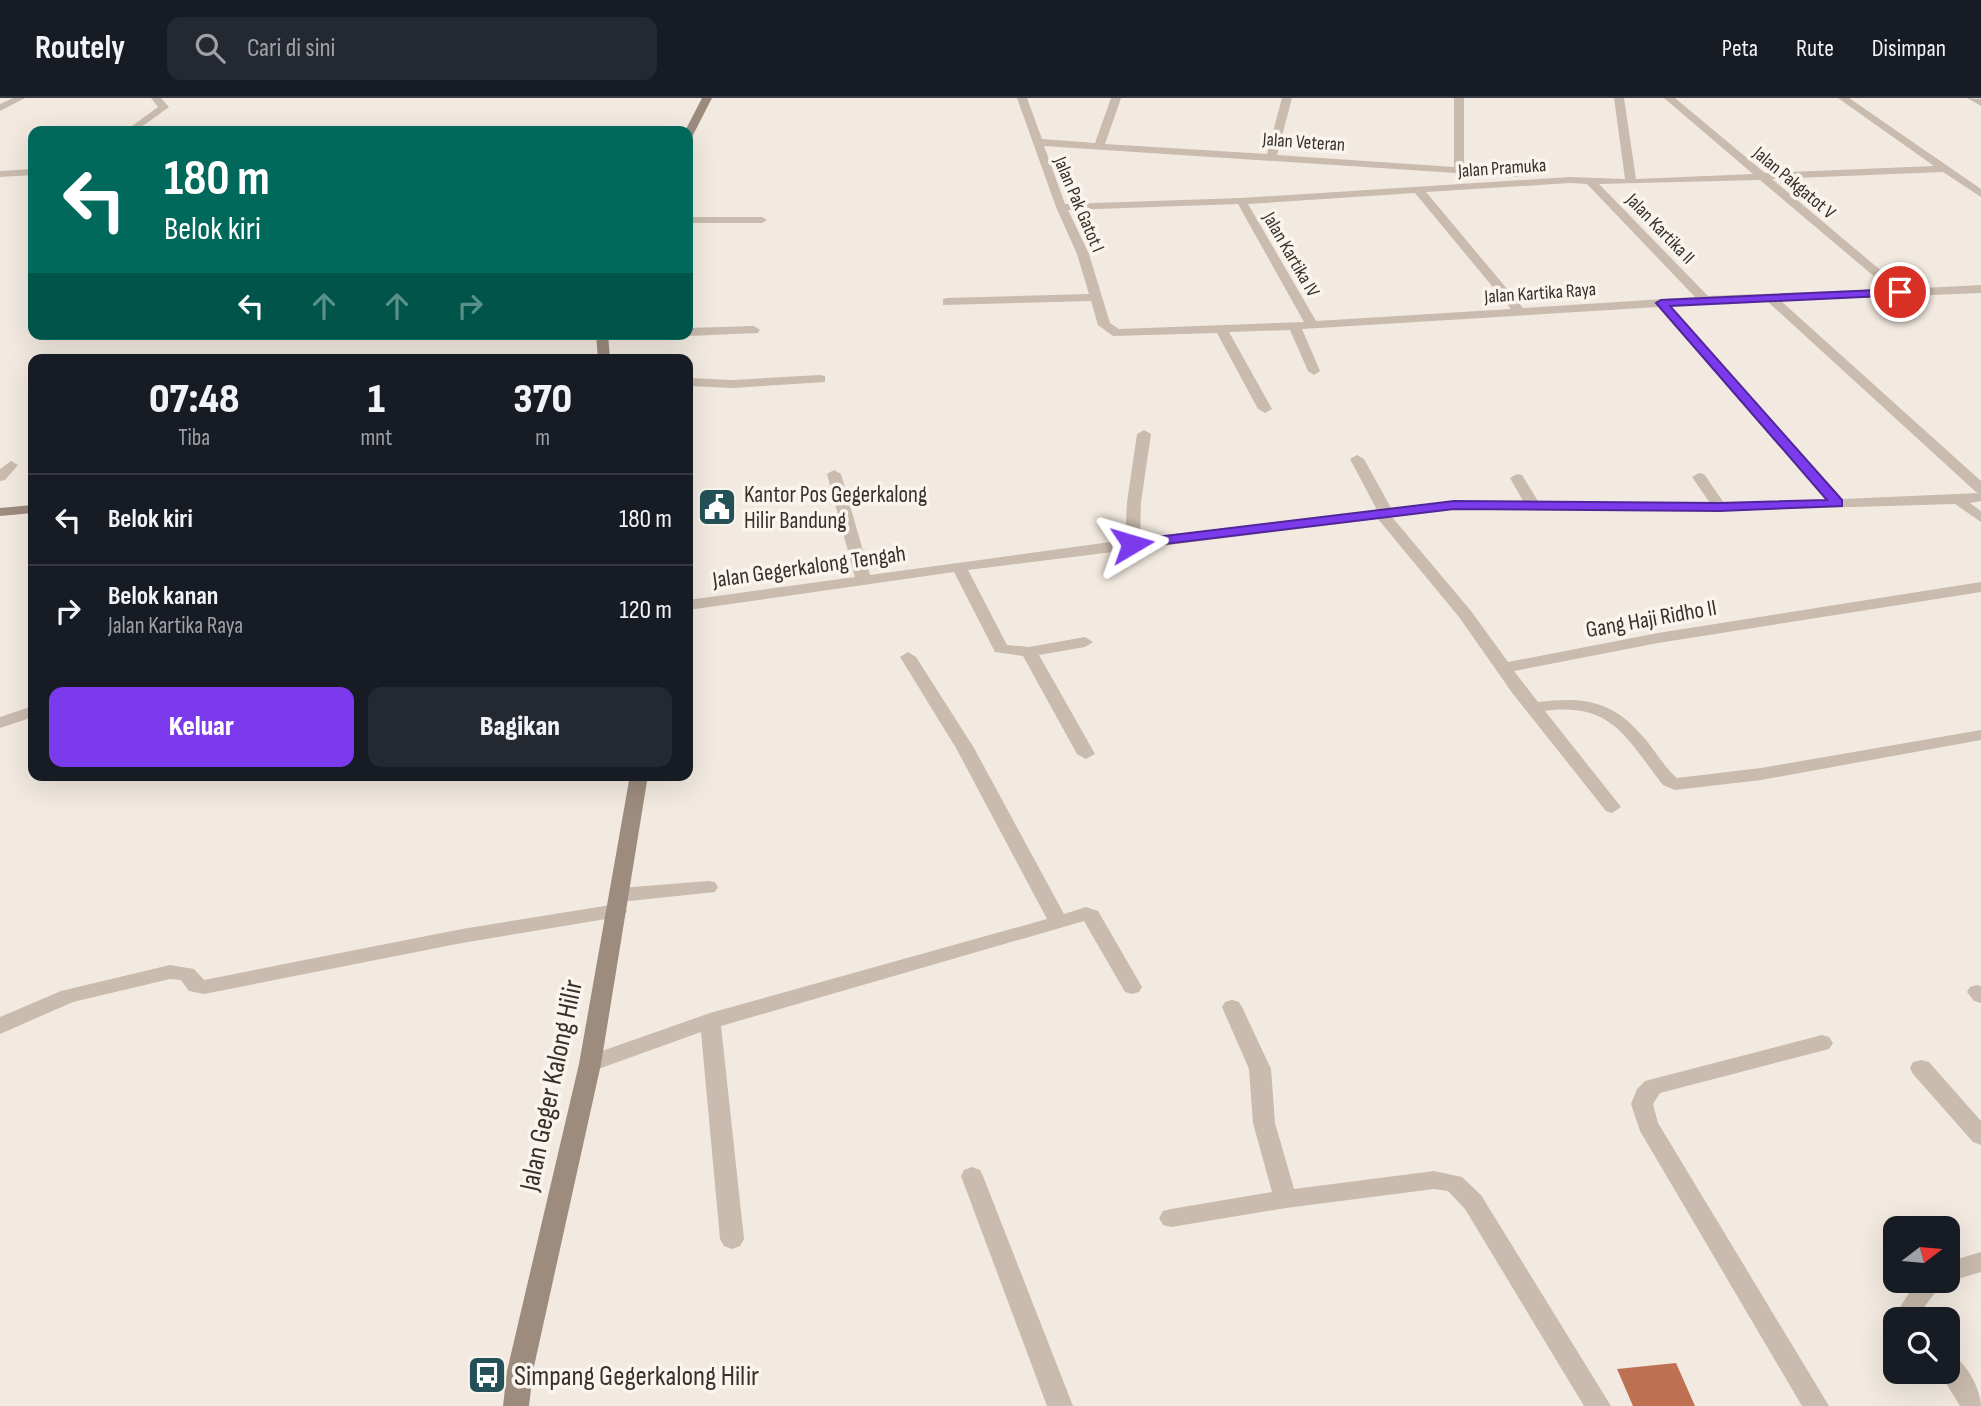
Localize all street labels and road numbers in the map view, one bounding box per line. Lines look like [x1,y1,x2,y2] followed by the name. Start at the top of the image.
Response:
[1261,128,1346,157] street label: Jalan Veteran
[1747,141,1840,225] street label: Jalan Pakgatot V
[1048,152,1109,256] street label: Jalan Pak Gatot I
[1456,154,1547,183] street label: Jalan Pramuka
[1620,188,1699,269] street label: Jalan Kartika II
[1257,207,1324,302] street label: Jalan Kartika IV
[1483,278,1597,309] street label: Jalan Kartika Raya
[710,540,907,595] street label: Jalan Gegerkalong Tengah
[1584,594,1719,644] street label: Gang Haji Ridho II
[513,977,590,1195] street label: Jalan Geger Kalong Hilir

